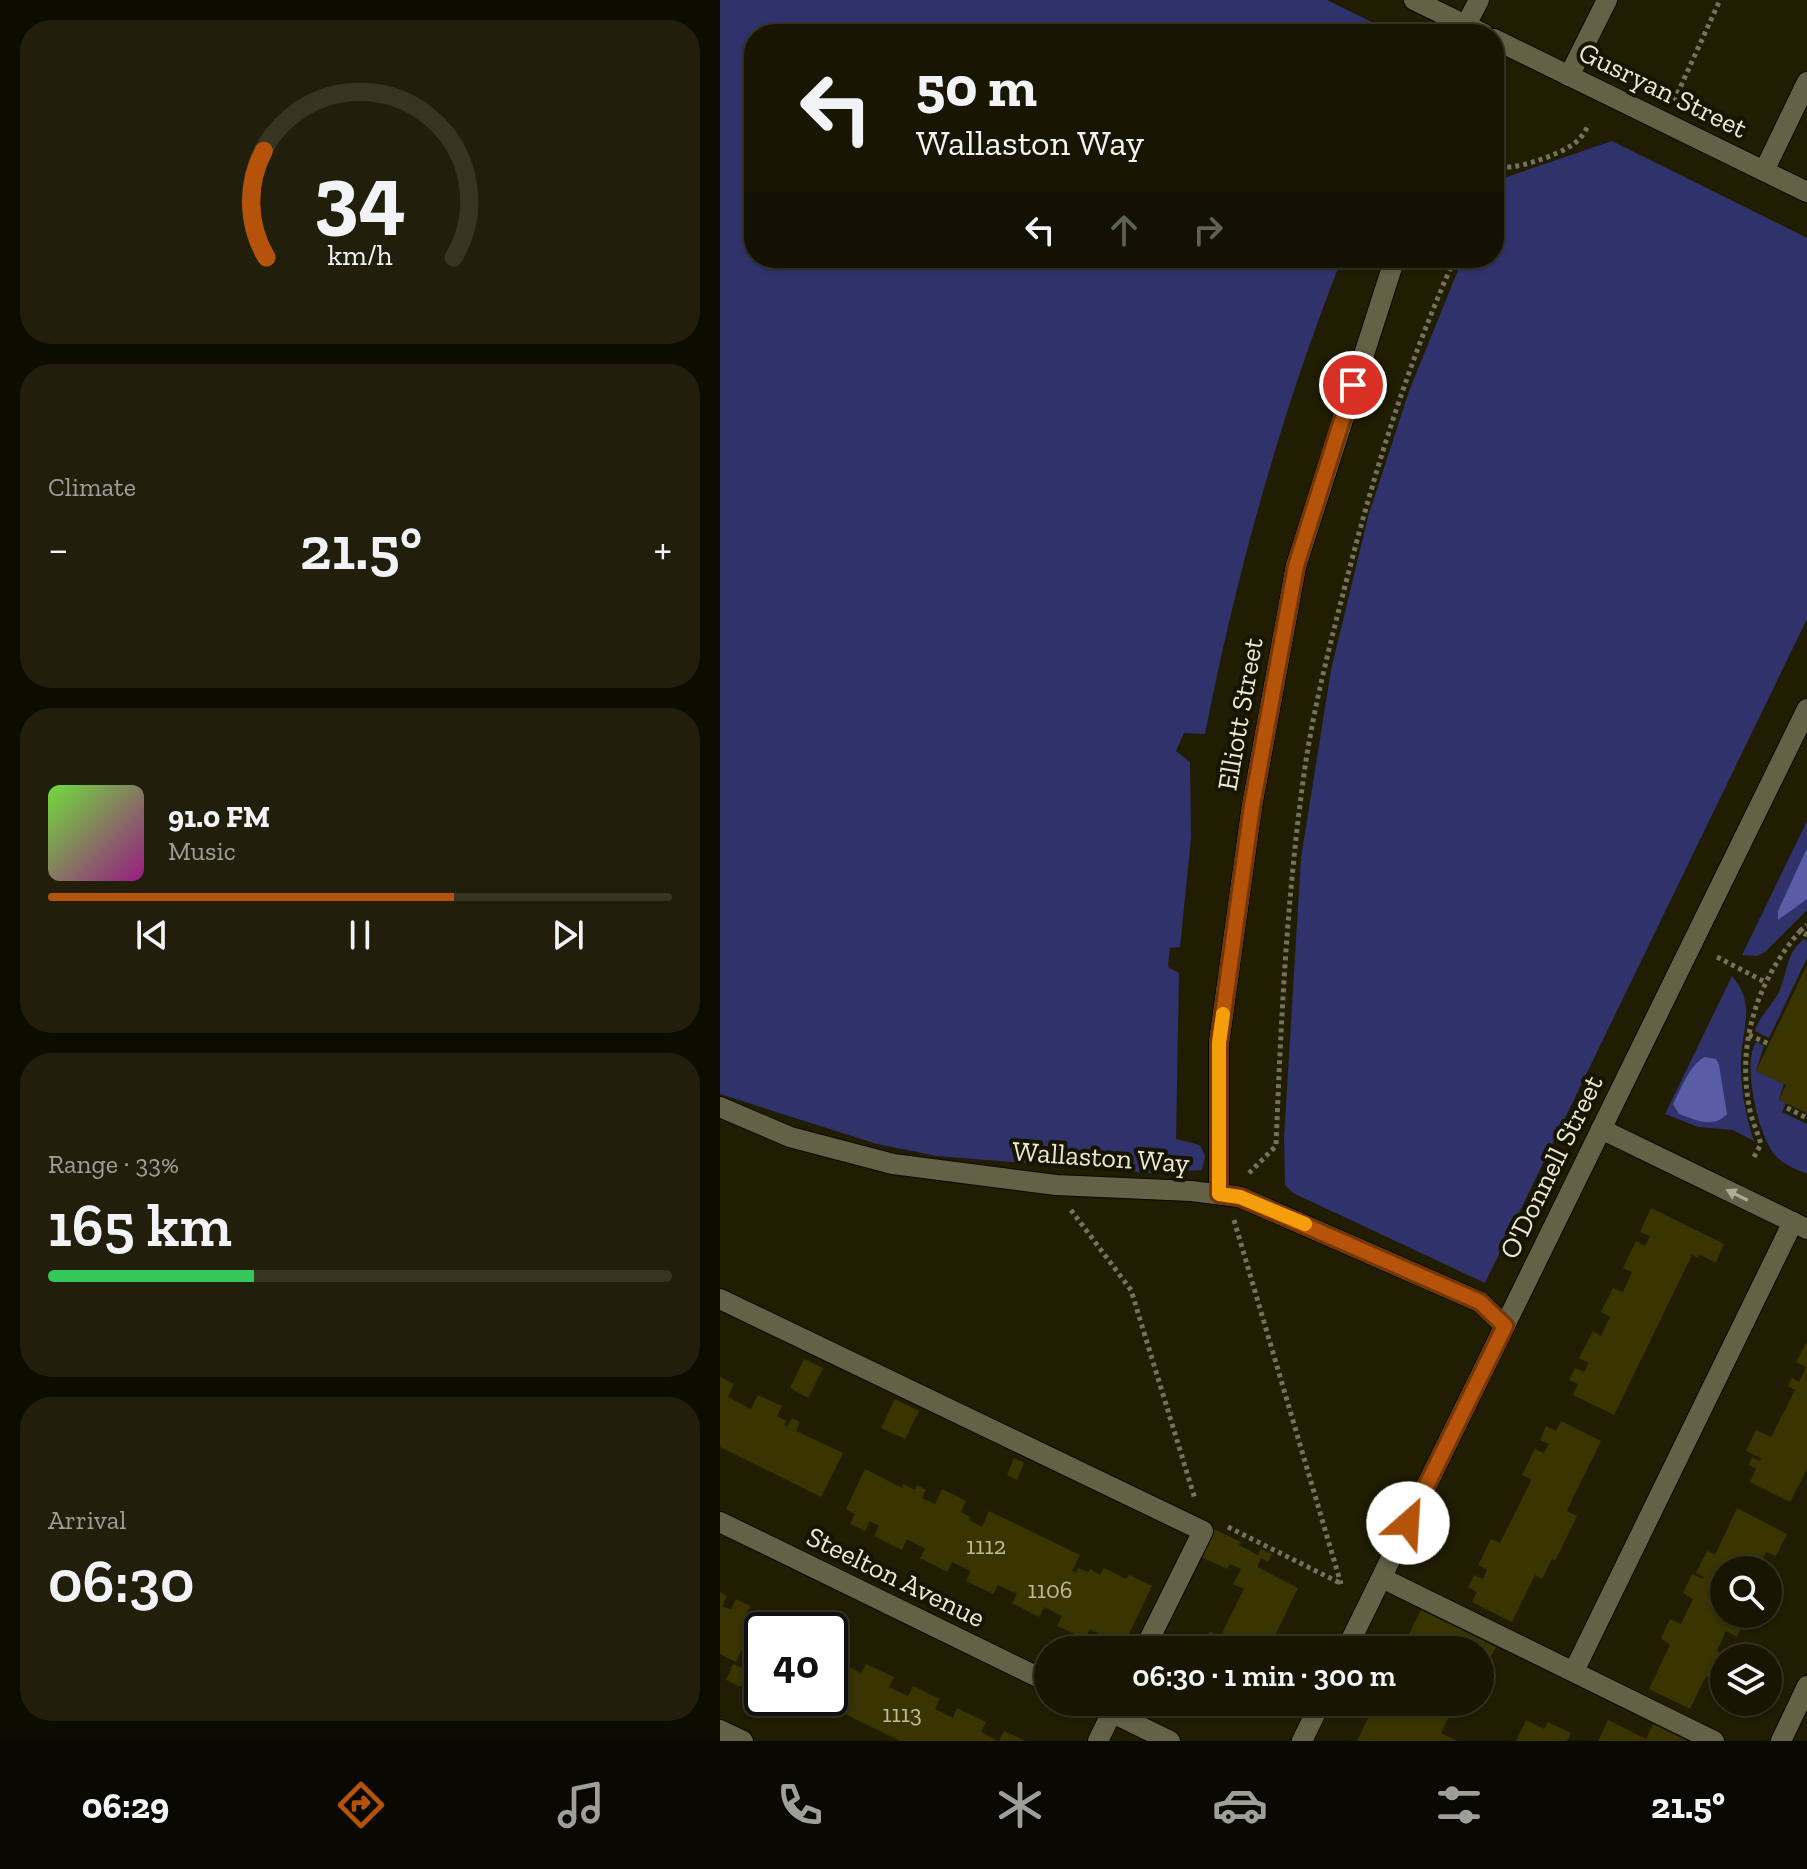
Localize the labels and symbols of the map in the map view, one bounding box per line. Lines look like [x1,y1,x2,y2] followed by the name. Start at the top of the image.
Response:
[1573,35,1753,145] street label: Gusryan Street
[1319,351,1387,419] pin
[1210,634,1270,793] street label: Elliott Street
[1492,1069,1610,1264] street label: O'Donnell Street
[1011,1134,1191,1180] street label: Wallaston Way
[1725,1188,1748,1202] one-way arrow
[1366,1481,1450,1565] position arrow
[802,1520,990,1634] street label: Steelton Avenue
[966,1531,1006,1560] house number: 1112
[1027,1575,1073,1604] house number: 1106
[744,1612,848,1716] speed limit sign: 40
[882,1699,922,1728] house number: 1113

